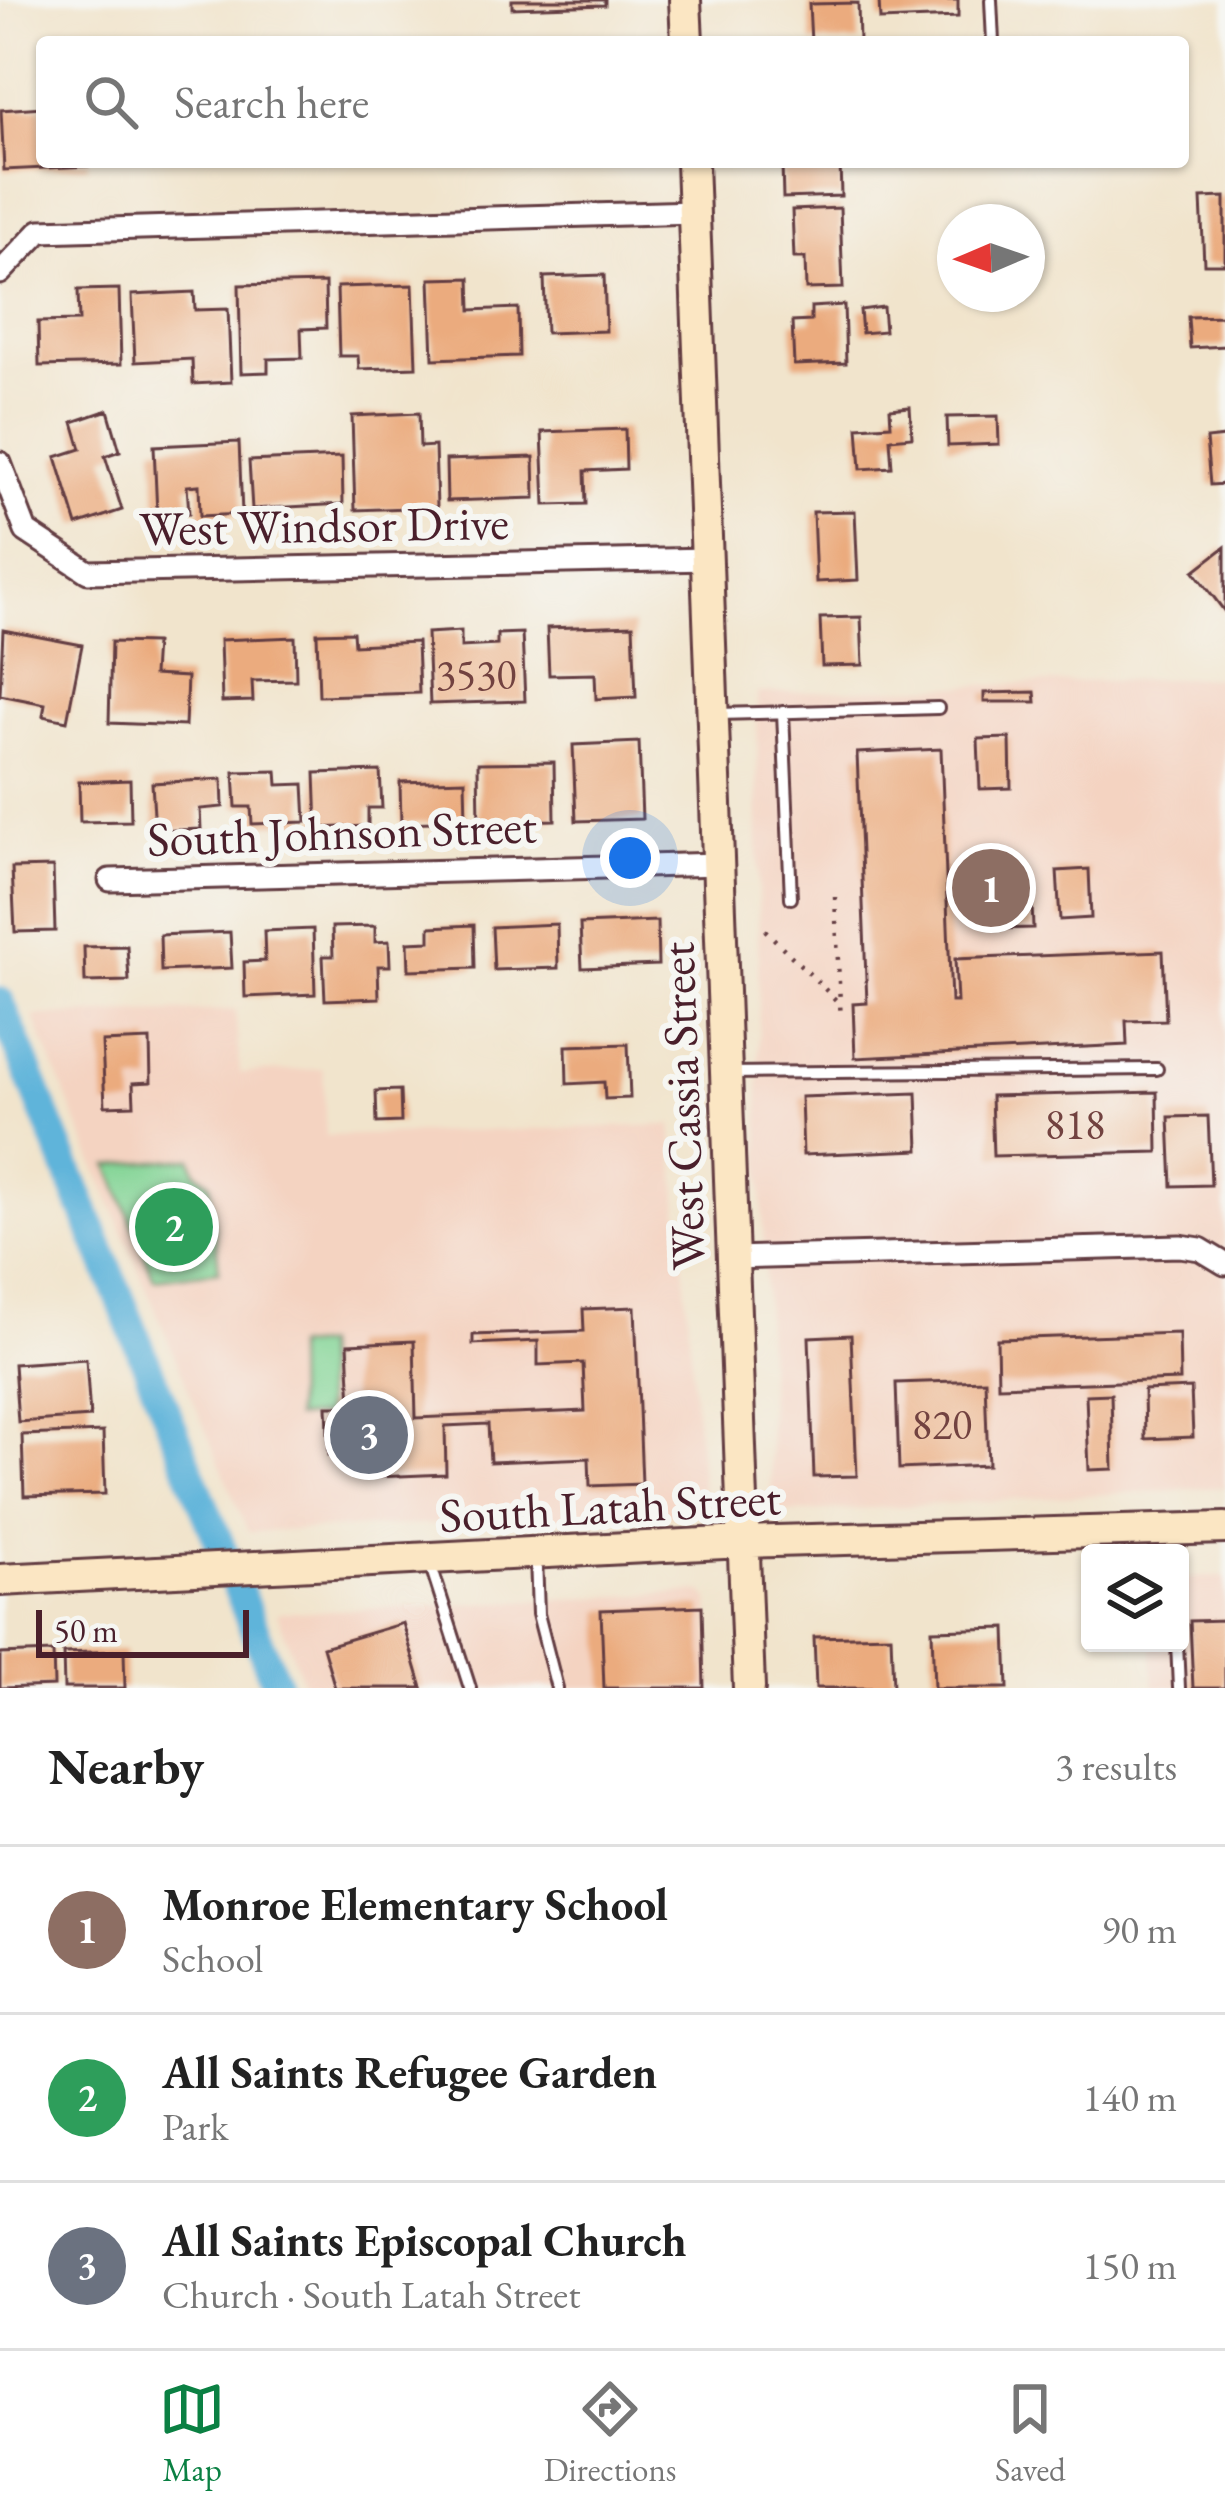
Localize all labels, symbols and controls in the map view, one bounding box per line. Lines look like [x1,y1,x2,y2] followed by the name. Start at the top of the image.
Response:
[36,36,1189,168] search box
[78,69,144,135] icon: search
[174,73,369,131] text: Search here
[937,204,1045,312] north arrow
[139,491,509,559] street label: West Windsor Drive
[436,647,516,702] house number: 3530
[146,794,538,870] street label: South Johnson Street
[600,828,660,888] your location
[952,843,1030,933] pin: 1
[645,941,719,1271] street label: West Cassia Street
[1045,1097,1105,1152] house number: 818
[135,1182,213,1272] pin: 2
[330,1390,408,1480] pin: 3
[912,1397,972,1452] house number: 820
[438,1466,782,1546] street label: South Latah Street
[1081,1544,1189,1652] map controls
[1081,1544,1189,1652] button: layers
[36,1604,249,1657] scale bar
[54,1609,118,1652] text: 50 m
[48,1733,204,1799] text: Nearby
[1055,1741,1177,1792] text: 3 results
[162,1875,668,1933] text: Monroe Elementary School
[77,1904,97,1955] text: 1
[1101,1904,1177,1955] text: 90 m
[162,1933,263,1984] text: School
[162,2043,657,2101] text: All Saints Refugee Garden
[77,2072,97,2123] text: 2
[1083,2072,1177,2123] text: 140 m
[162,2101,228,2152] text: Park
[162,2211,687,2269] text: All Saints Episcopal Church
[77,2240,97,2291] text: 3
[1083,2240,1177,2291] text: 150 m
[162,2269,581,2320] text: Church · South Latah Street
[159,2376,225,2491] tab: Map
[544,2376,677,2491] tab: Directions
[995,2376,1066,2491] tab: Saved

